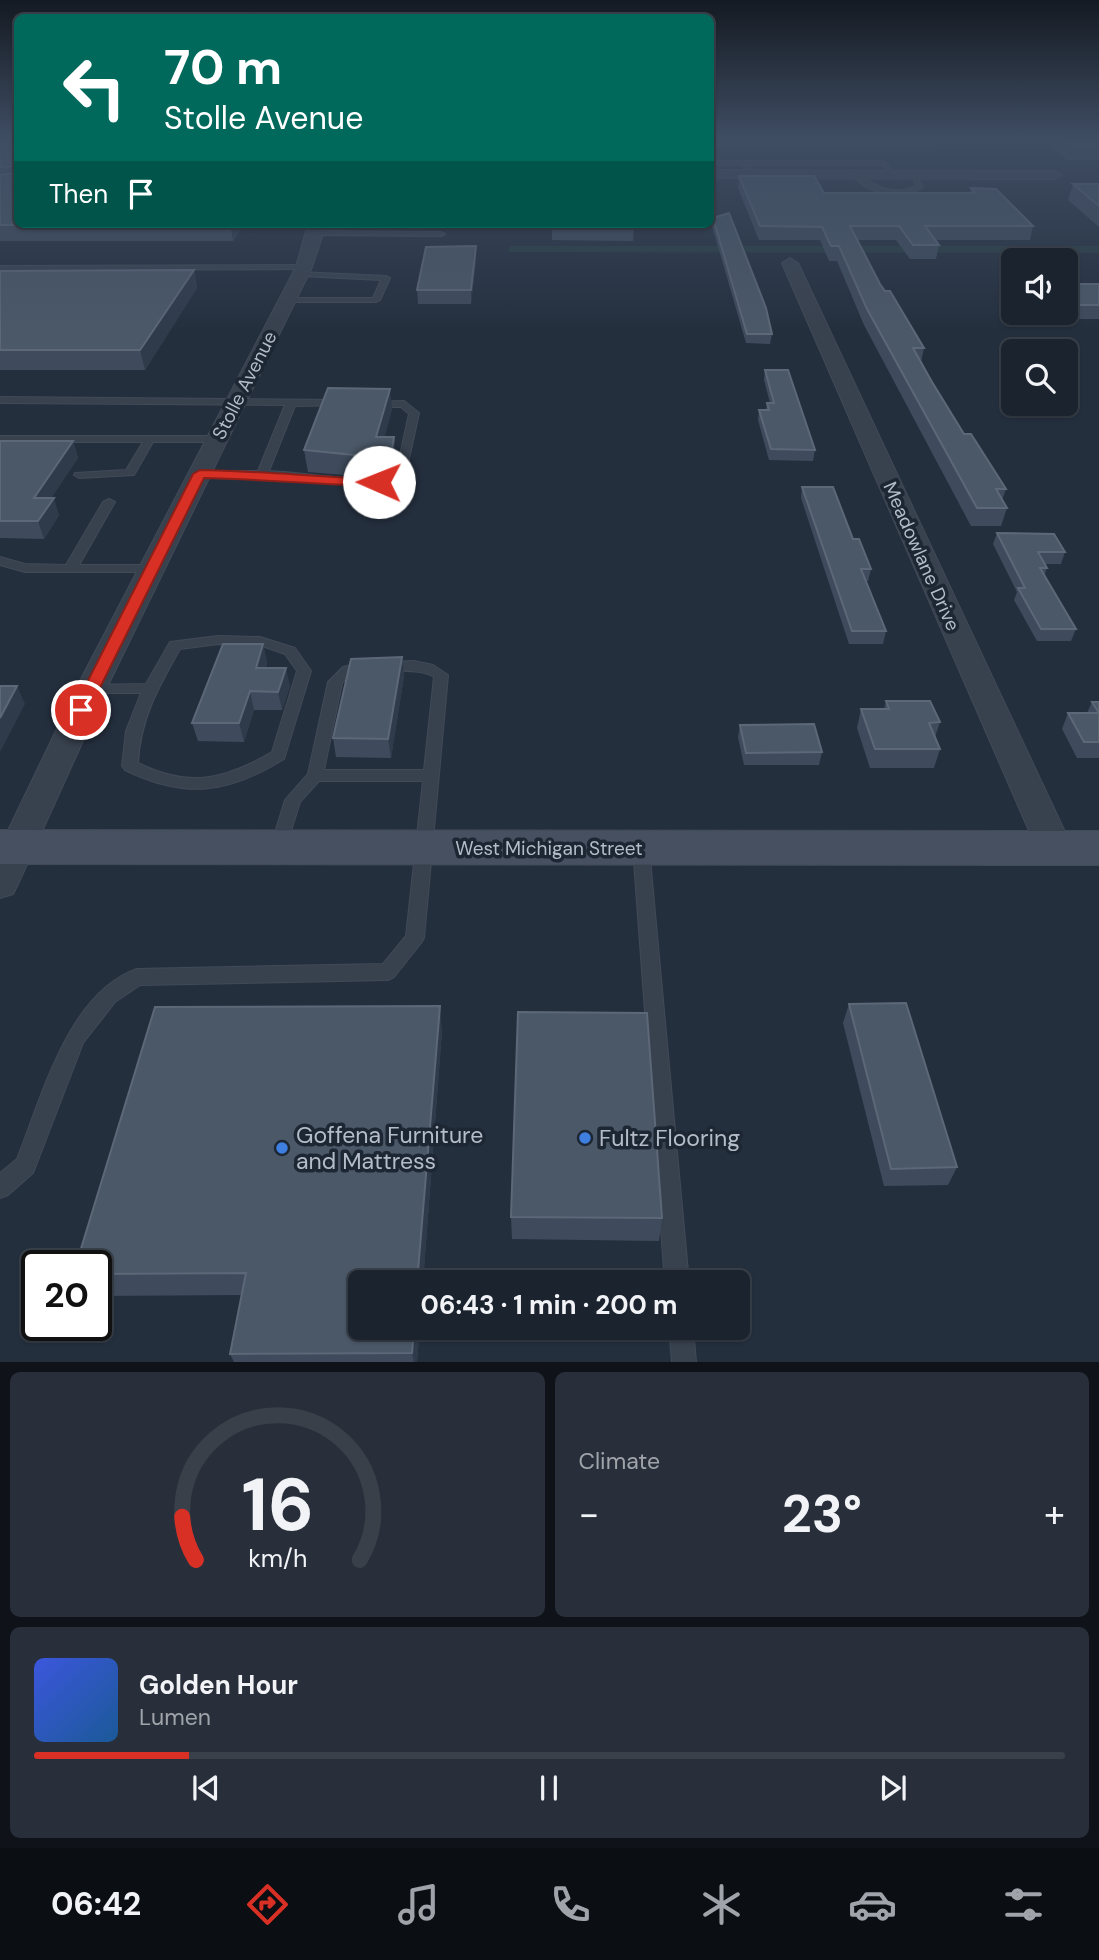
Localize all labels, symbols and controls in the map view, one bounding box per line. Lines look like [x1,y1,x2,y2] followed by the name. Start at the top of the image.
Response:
[164,35,282,99] text: 70 m
[49,42,140,133] icon: left
[164,97,363,139] text: Stolle Avenue
[122,175,160,213] icon: arrive
[49,177,108,211] text: Then
[1001,248,1078,416] map controls
[1001,248,1078,325] button: sound
[206,327,282,444] street label: Stolle Avenue
[1001,339,1078,416] button: search
[342,445,416,519] position arrow
[877,478,966,635] street label: Meadowlane Drive
[51,680,111,740] pin
[62,691,100,729] icon: arrive
[455,836,643,861] street label: West Michigan Street
[296,1120,483,1176] place label: Goffena Furniture and Mattress
[599,1123,740,1153] place label: Fultz Flooring
[577,1130,593,1146] marker: Fultz Flooring
[274,1140,290,1156] marker: Goffena Furniture and Mattress
[21,1250,112,1341] speed limit sign: 20
[421,1288,677,1322] text: 06:43 · 1 min · 200 m
[579,1446,660,1476] text: Climate
[241,1459,314,1554] text: 16
[782,1480,862,1548] text: 23°
[579,1489,599,1539] text: −
[1044,1489,1065,1539] text: +
[248,1542,307,1575] text: km/h
[139,1668,298,1702] text: Golden Hour
[139,1702,211,1732] text: Lumen
[187,1769,225,1807] icon: previous
[530,1769,568,1807] icon: pause
[874,1769,912,1807] icon: next
[243,1880,292,1929] icon: directions
[394,1880,443,1929] icon: music
[546,1880,595,1929] icon: phone
[697,1880,746,1929] icon: climate
[848,1880,897,1929] icon: car
[999,1880,1048,1929] icon: filters
[51,1883,141,1925] text: 06:42

